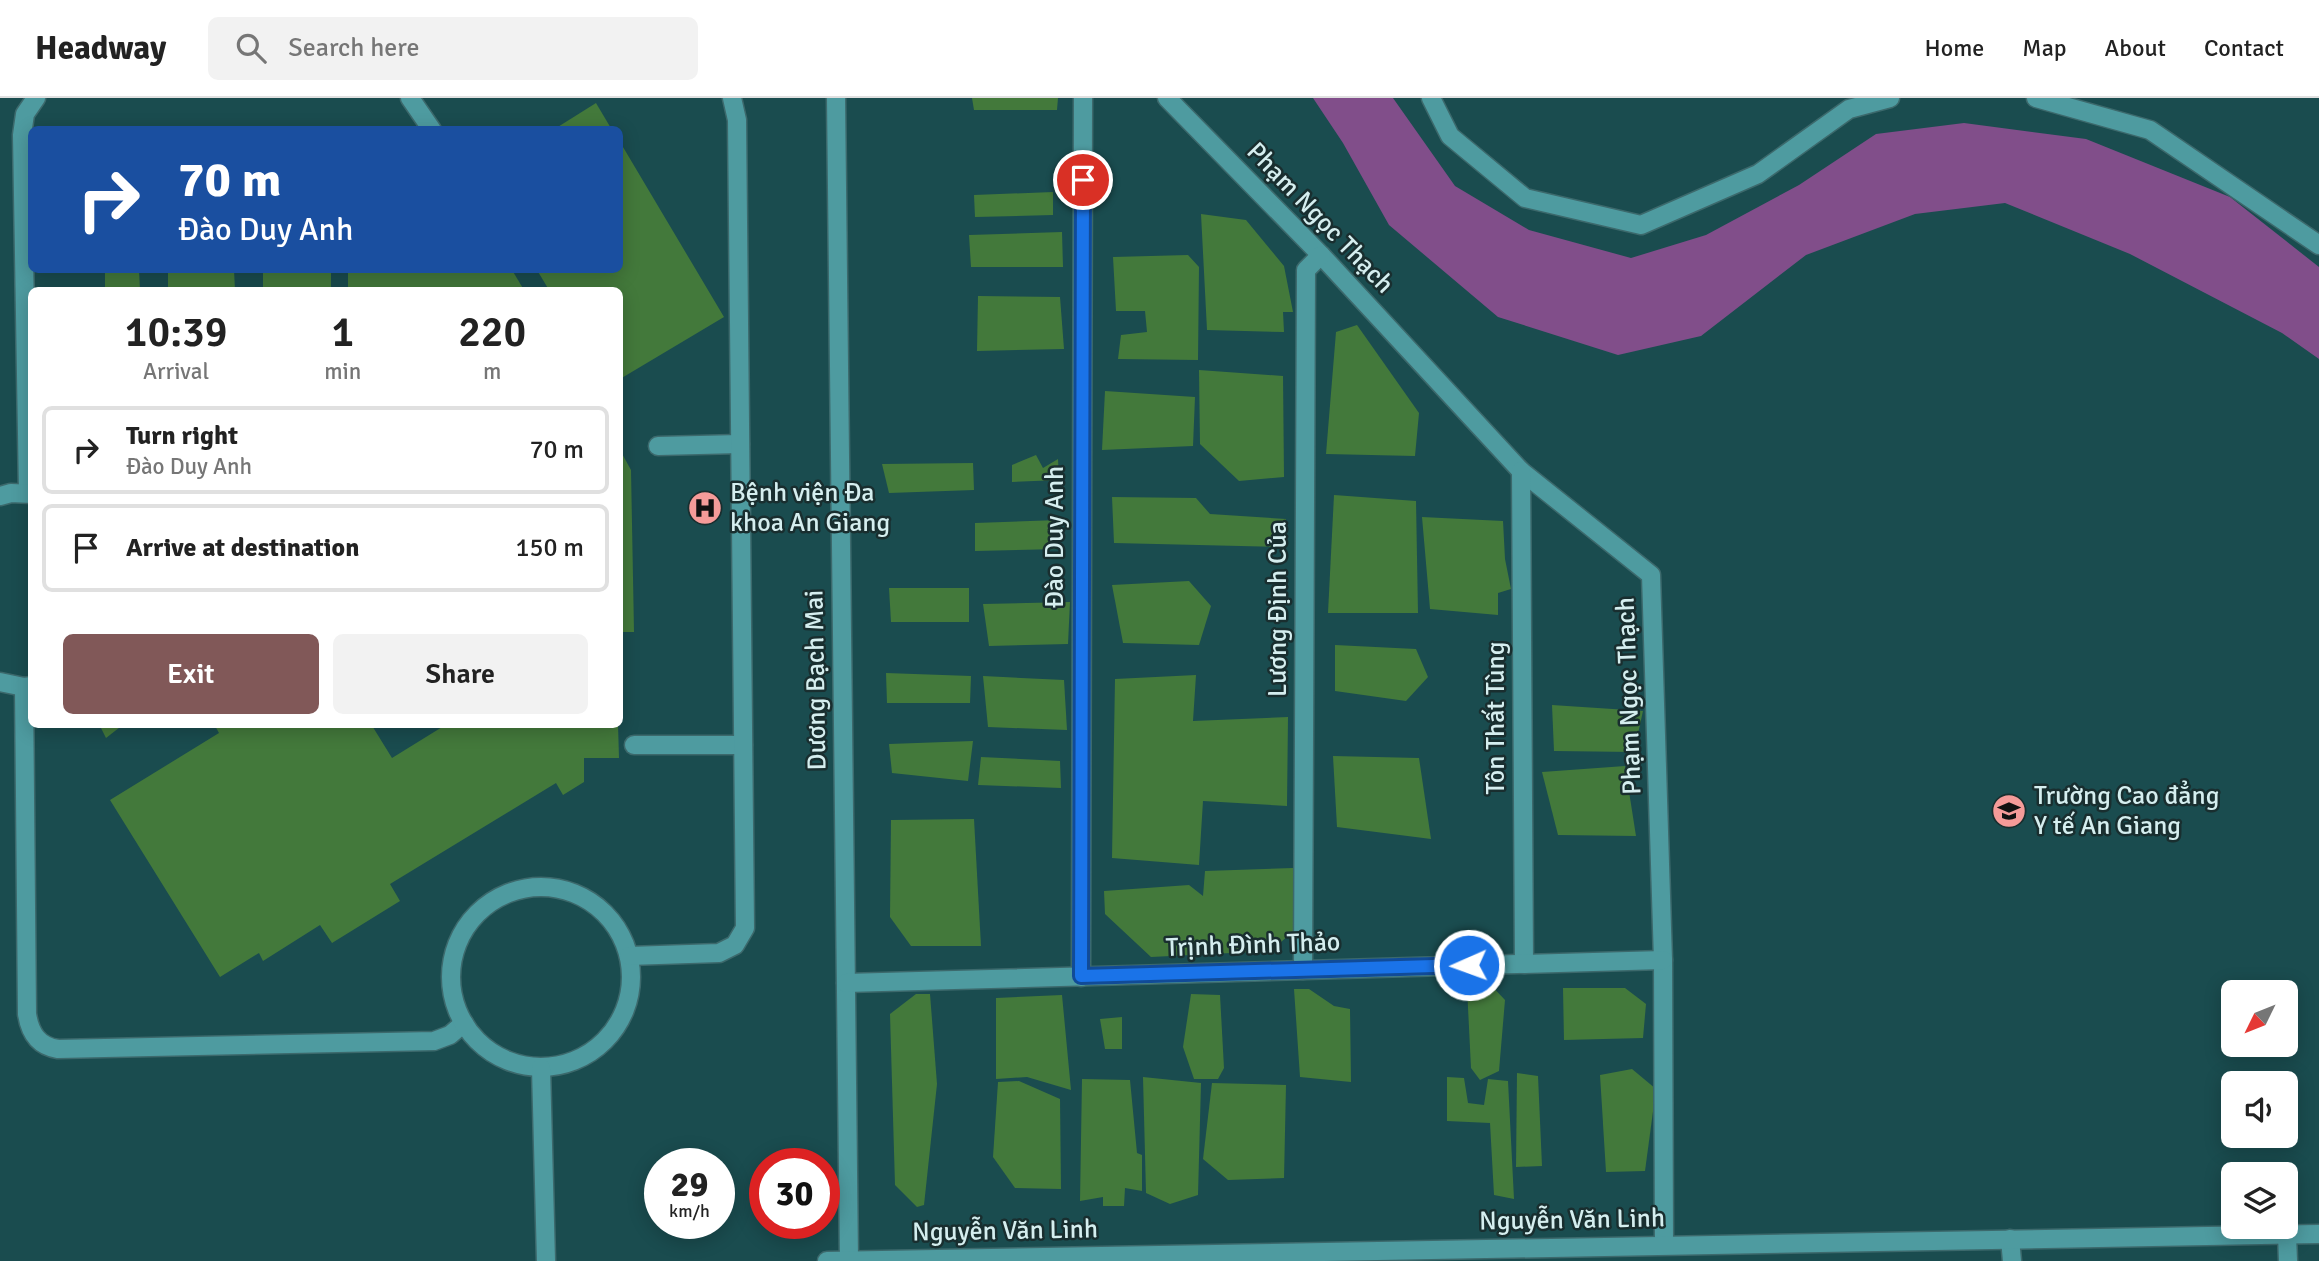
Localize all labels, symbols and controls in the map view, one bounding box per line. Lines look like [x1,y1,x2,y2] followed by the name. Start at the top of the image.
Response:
[208,17,698,80] search box
[35,28,166,69] text: Headway
[232,29,270,67] icon: search
[288,32,419,64] text: Search here
[1924,33,1984,63] text: Home
[2022,33,2067,63] text: Map
[2105,33,2166,63] text: About
[2204,33,2284,63] text: Contact
[1240,136,1400,300] street label: Phạm Ngọc Thạch
[178,150,281,210] text: 70 m
[1053,150,1113,210] pin
[63,154,154,245] icon: right
[1064,161,1102,199] icon: arrive
[178,210,353,249] text: Đào Duy Anh
[125,307,227,358] text: 10:39
[331,307,354,358] text: 1
[458,307,526,358] text: 220
[143,357,209,386] text: Arrival
[324,357,361,386] text: min
[483,357,501,386] text: m
[126,420,238,452] text: Turn right
[67,431,105,469] icon: right
[529,434,584,466] text: 70 m
[126,452,252,481] text: Đào Duy Anh
[1039,466,1071,608] street label: Đào Duy Anh
[730,477,890,539] place label: Bệnh viện Đa khoa An Giang
[686,489,724,527] hospital icon: Bệnh viện Đa khoa An Giang
[1262,521,1294,697] street label: Lương Định Của
[67,529,105,567] icon: arrive
[126,532,359,564] text: Arrive at destination
[515,532,584,564] text: 150 m
[798,589,834,771] street label: Dương Bạch Mai
[1610,597,1648,795] street label: Phạm Ngọc Thạch
[63,634,319,714] button: Exit
[333,634,588,714] button: Share
[1480,642,1512,795] street label: Tôn Thất Tùng
[2034,780,2219,842] place label: Trường Cao đẳng Y tế An Giang
[1990,792,2028,830] school or university icon: Trường Cao đẳng Y tế An Giang
[1165,926,1341,964] street label: Trịnh Đình Thảo
[1432,928,1506,1002] position arrow
[2221,980,2298,1057] north arrow
[2221,980,2298,1239] map controls
[2221,1071,2298,1148] button: sound
[749,1148,840,1239] speed limit sign: 30
[2221,1162,2298,1239] button: layers
[671,1163,708,1206] text: 29
[669,1200,710,1222] text: km/h
[1479,1202,1665,1238] street label: Nguyễn Văn Linh
[912,1213,1098,1249] street label: Nguyễn Văn Linh

